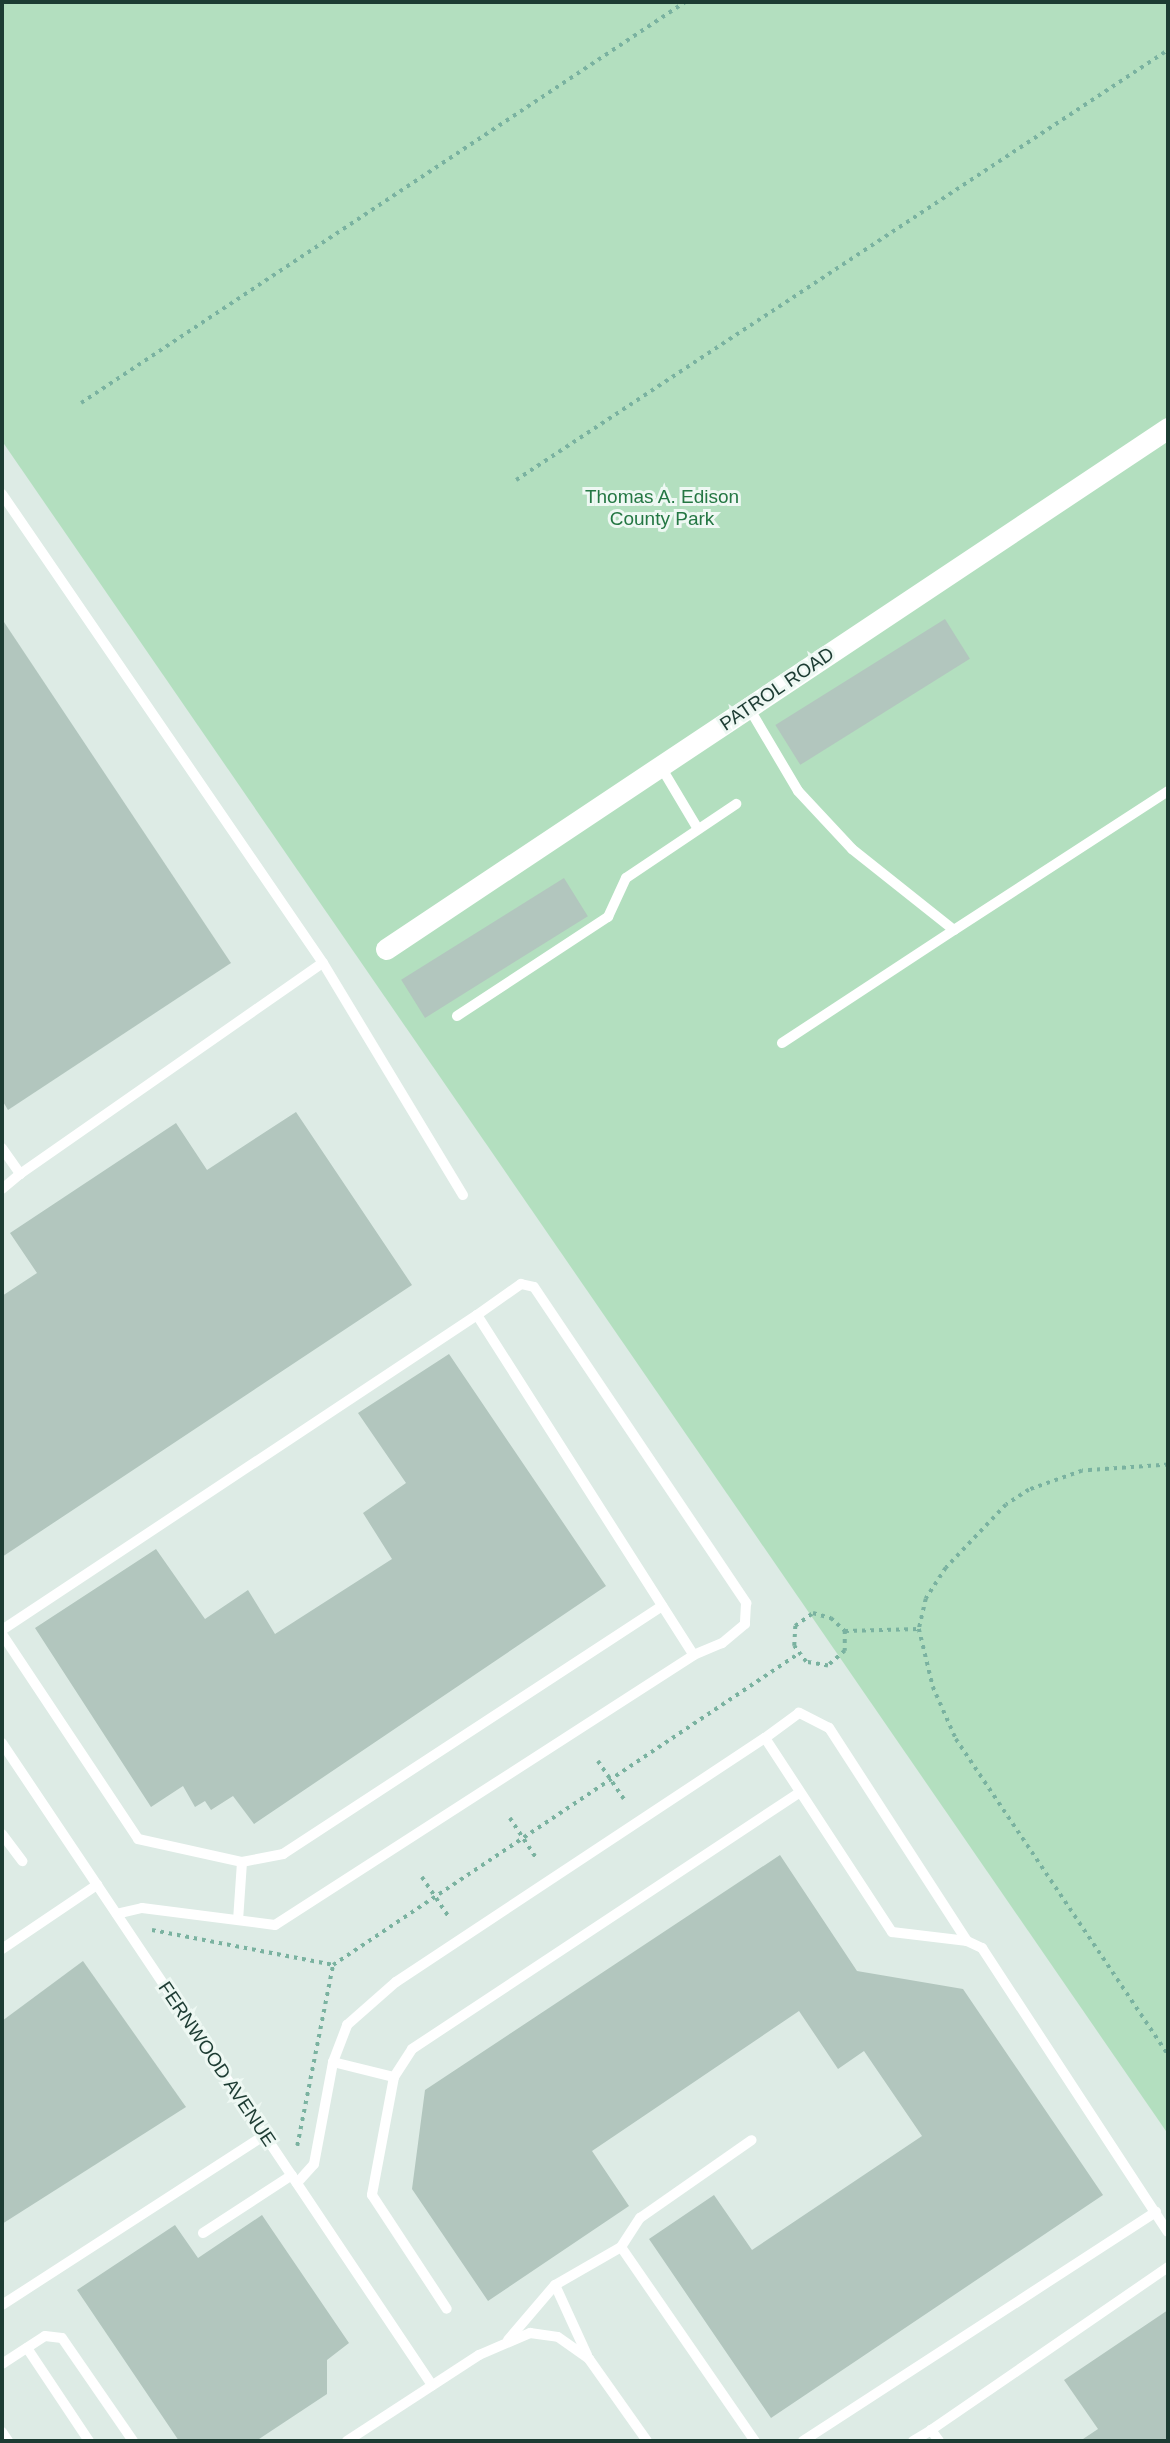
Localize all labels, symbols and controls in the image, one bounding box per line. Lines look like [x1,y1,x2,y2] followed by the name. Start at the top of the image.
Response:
[584,486,740,530] park label: Thomas A. Edison County Park
[715,642,839,736] street label: PATROL ROAD
[153,1977,281,2151] street label: FERNWOOD AVENUE

